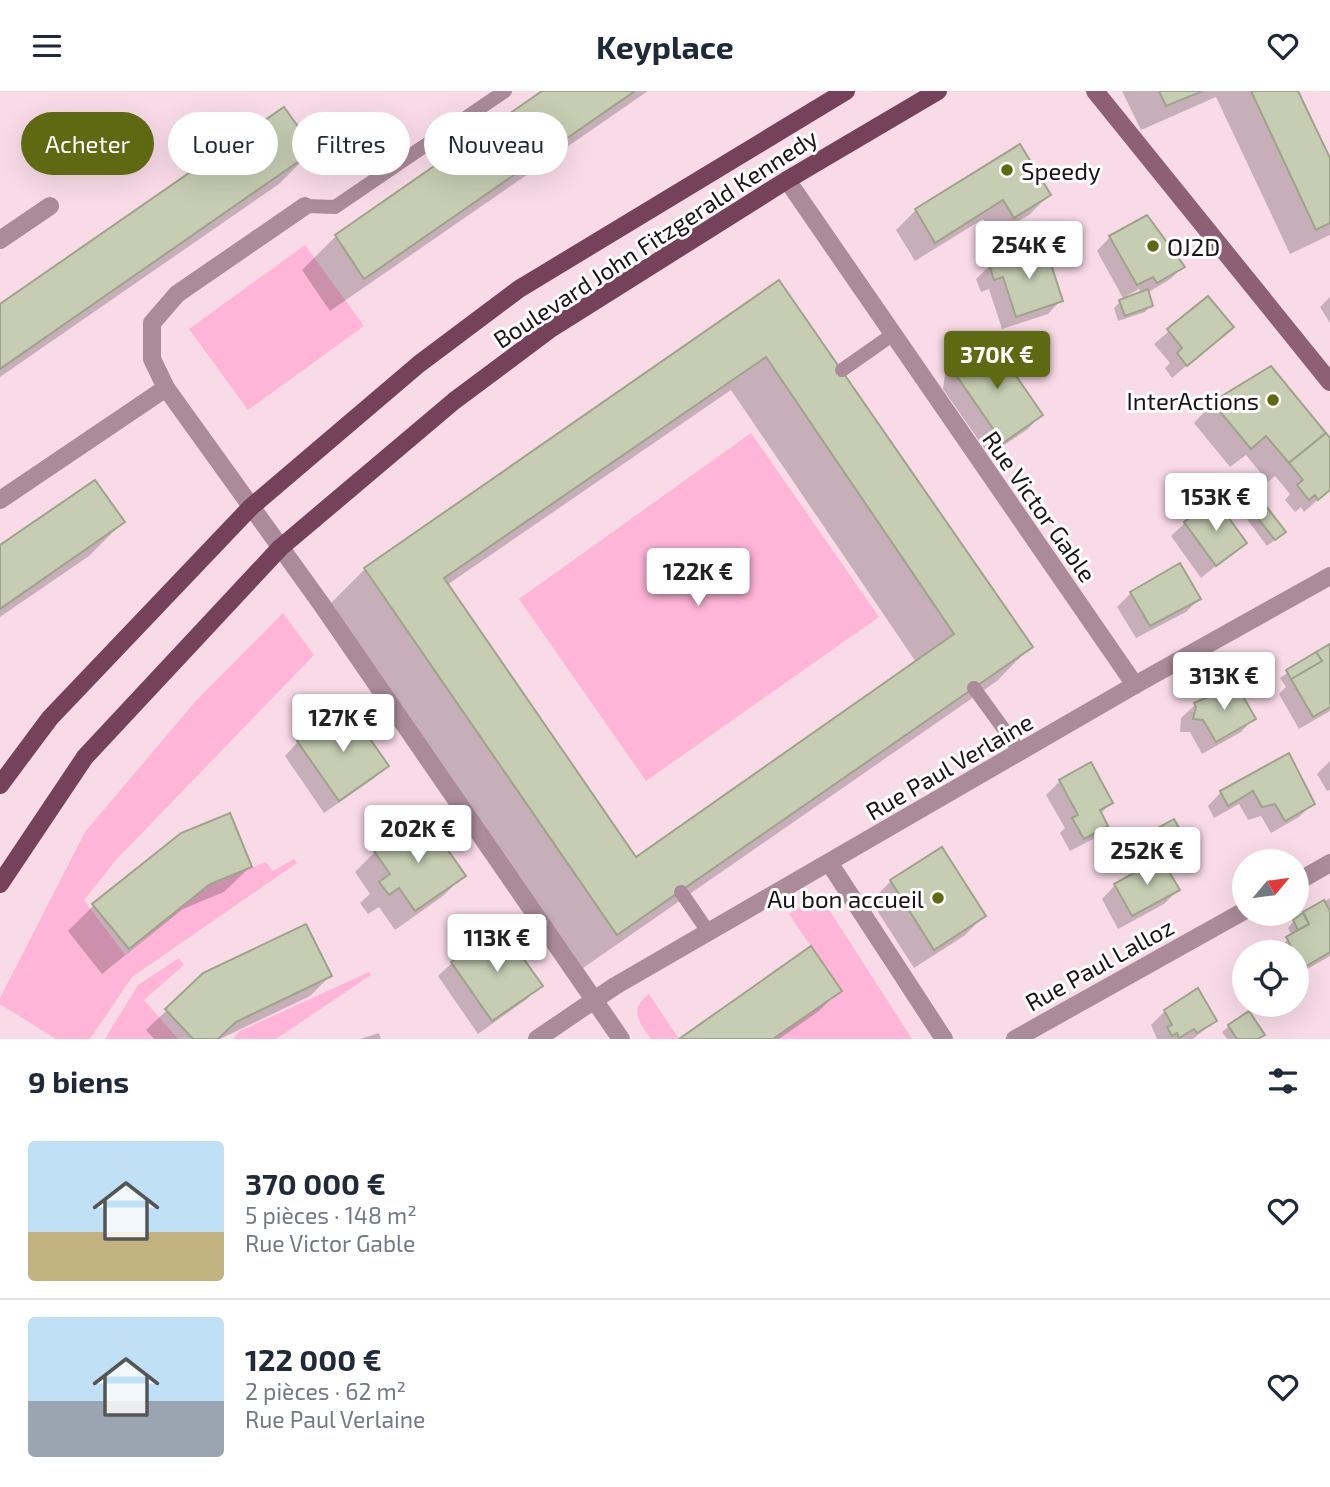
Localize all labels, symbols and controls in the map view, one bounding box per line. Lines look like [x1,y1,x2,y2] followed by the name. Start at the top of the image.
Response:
[28,27,66,65] icon: menu
[596,27,734,65] text: Keyplace
[1264,27,1302,65] icon: heart
[21,112,154,175] chip: Acheter
[168,112,278,175] chip: Louer
[292,112,410,175] chip: Filtres
[424,112,568,175] chip: Nouveau
[488,122,823,354] street label: Boulevard John Fitzgerald Kennedy
[1021,156,1101,185] place label: Speedy
[999,162,1015,178] marker: Speedy
[972,221,1086,281] pin: 254K €
[992,230,1066,258] text: 254K €
[1167,232,1220,261] place label: OJ2D
[1145,238,1161,254] marker: OJ2D
[940,331,1054,391] pin: 370K €
[960,340,1034,368] text: 370K €
[1127,386,1259,415] place label: InterActions
[1265,392,1281,408] marker: InterActions
[977,425,1103,587] street label: Rue Victor Gable
[1159,473,1273,533] pin: 153K €
[1181,482,1251,510] text: 153K €
[641,549,755,608] pin: 122K €
[663,557,733,585] text: 122K €
[1167,653,1281,712] pin: 313K €
[1189,661,1259,689] text: 313K €
[286,695,400,754] pin: 127K €
[308,703,378,731] text: 127K €
[860,706,1038,826] street label: Rue Paul Verlaine
[361,805,475,865] pin: 202K €
[380,814,456,842] text: 202K €
[1090,827,1204,887] pin: 252K €
[1110,836,1184,864] text: 252K €
[1232,849,1309,926] north arrow
[1232,849,1309,1017] map controls
[767,884,924,913] place label: Au bon accueil
[930,890,946,906] marker: Au bon accueil
[1020,911,1178,1017] street label: Rue Paul Lalloz
[440,915,554,974] pin: 113K €
[464,923,531,951] text: 113K €
[1232,940,1309,1017] button: locate
[1264,1062,1302,1100] icon: filters
[28,1063,129,1099] text: 9 biens
[245,1165,386,1201] text: 370 000 €
[84,1169,168,1253] icon: home
[1264,1192,1302,1230] icon: heart
[245,1201,417,1229] text: 5 pièces · 148 m²
[245,1229,415,1257] text: Rue Victor Gable
[245,1341,382,1377] text: 122 000 €
[84,1345,168,1429] icon: home
[1264,1368,1302,1406] icon: heart
[245,1377,406,1405] text: 2 pièces · 62 m²
[245,1405,425,1433] text: Rue Paul Verlaine

